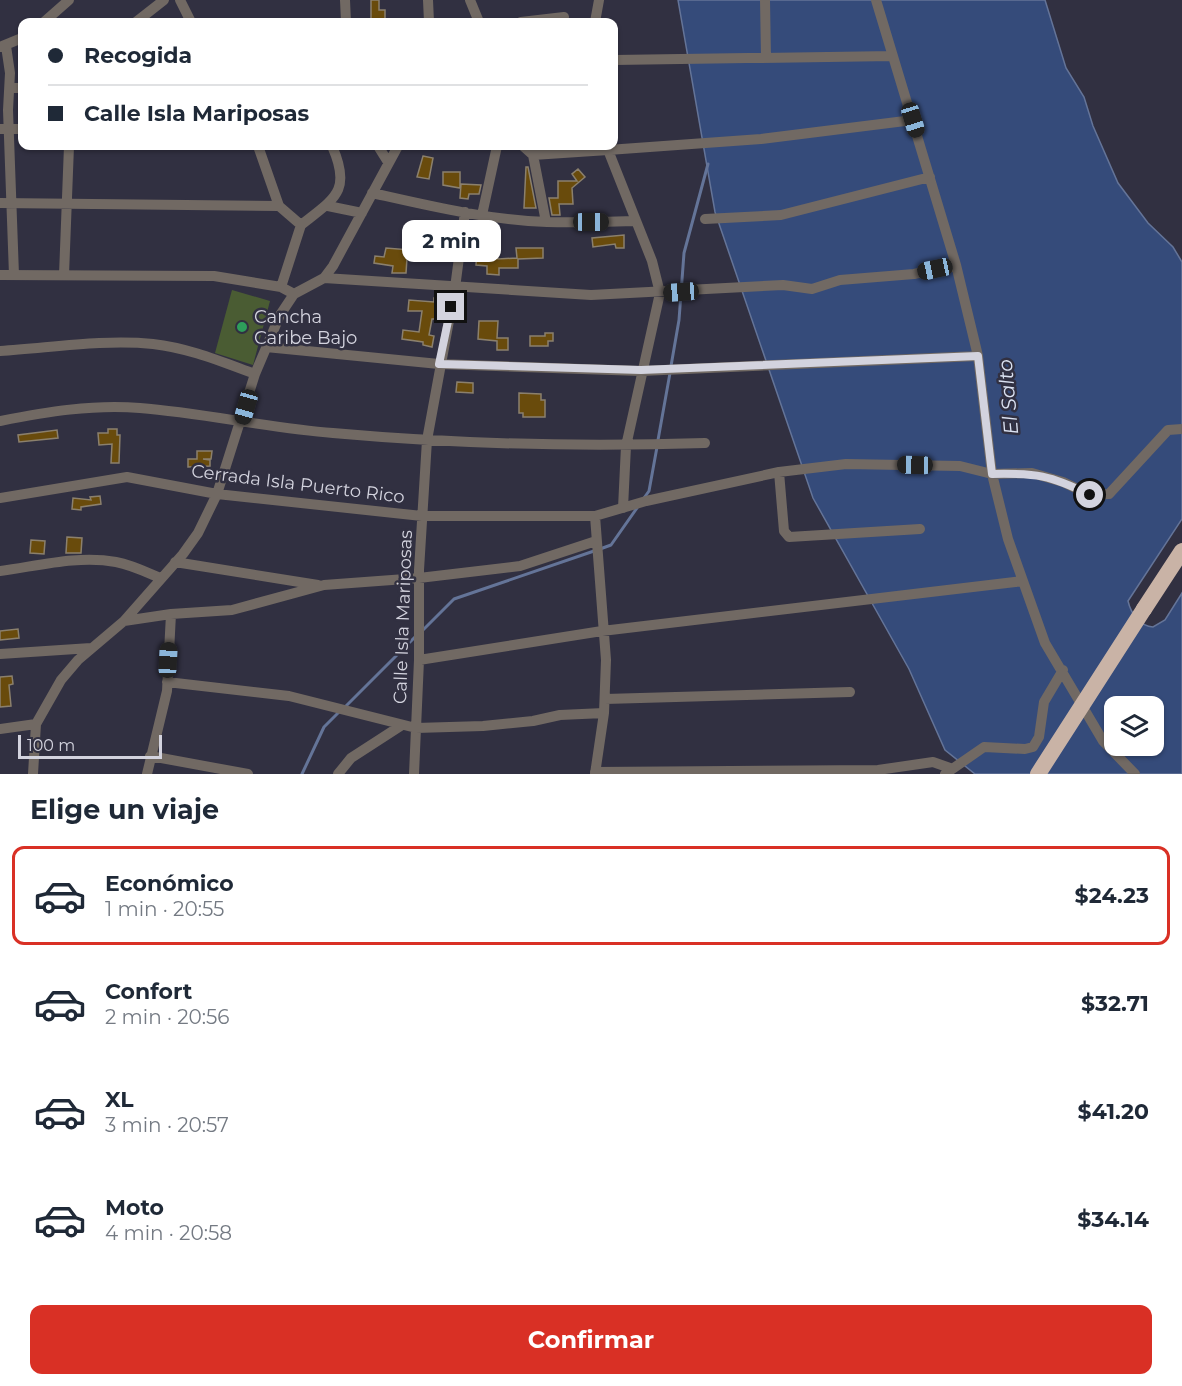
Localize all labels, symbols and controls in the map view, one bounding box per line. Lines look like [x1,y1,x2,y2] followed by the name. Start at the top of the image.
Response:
[84,42,192,69] text: Recogida
[84,100,309,127] text: Calle Isla Mariposas
[899,100,927,140] car
[573,213,609,231] car
[402,220,500,262] callout: 2 min
[422,229,481,253] text: 2 min
[916,256,954,282] car
[662,282,700,302] car
[437,293,464,320] route end
[254,306,357,349] place label: Cancha Caribe Bajo
[235,320,249,334] marker: Cancha Caribe Bajo
[993,358,1023,436] water label: El Salto
[232,387,260,427] car
[897,456,933,474] car
[190,460,406,508] street label: Cerrada Isla Puerto Rico
[1076,481,1103,508] route start
[389,529,417,704] street label: Calle Isla Mariposas
[158,642,178,678] car
[1104,696,1164,756] map controls
[1104,696,1164,756] button: layers
[18,732,162,760] scale bar
[27,736,75,755] text: 100 m
[30,793,219,826] text: Elige un viaje
[33,869,87,923] icon: car
[105,870,234,897] text: Económico
[1075,882,1149,909] text: $24.23
[105,897,224,921] text: 1 min · 20:55
[33,977,87,1031] icon: car
[105,978,192,1005] text: Confort
[1081,990,1149,1017] text: $32.71
[105,1005,230,1029] text: 2 min · 20:56
[33,1085,87,1139] icon: car
[105,1086,134,1113] text: XL
[1078,1098,1149,1125] text: $41.20
[105,1113,229,1137] text: 3 min · 20:57
[33,1193,87,1247] icon: car
[105,1194,164,1221] text: Moto
[1077,1206,1149,1233] text: $34.14
[105,1221,232,1245] text: 4 min · 20:58
[30,1305,1152,1374] button: Confirmar

